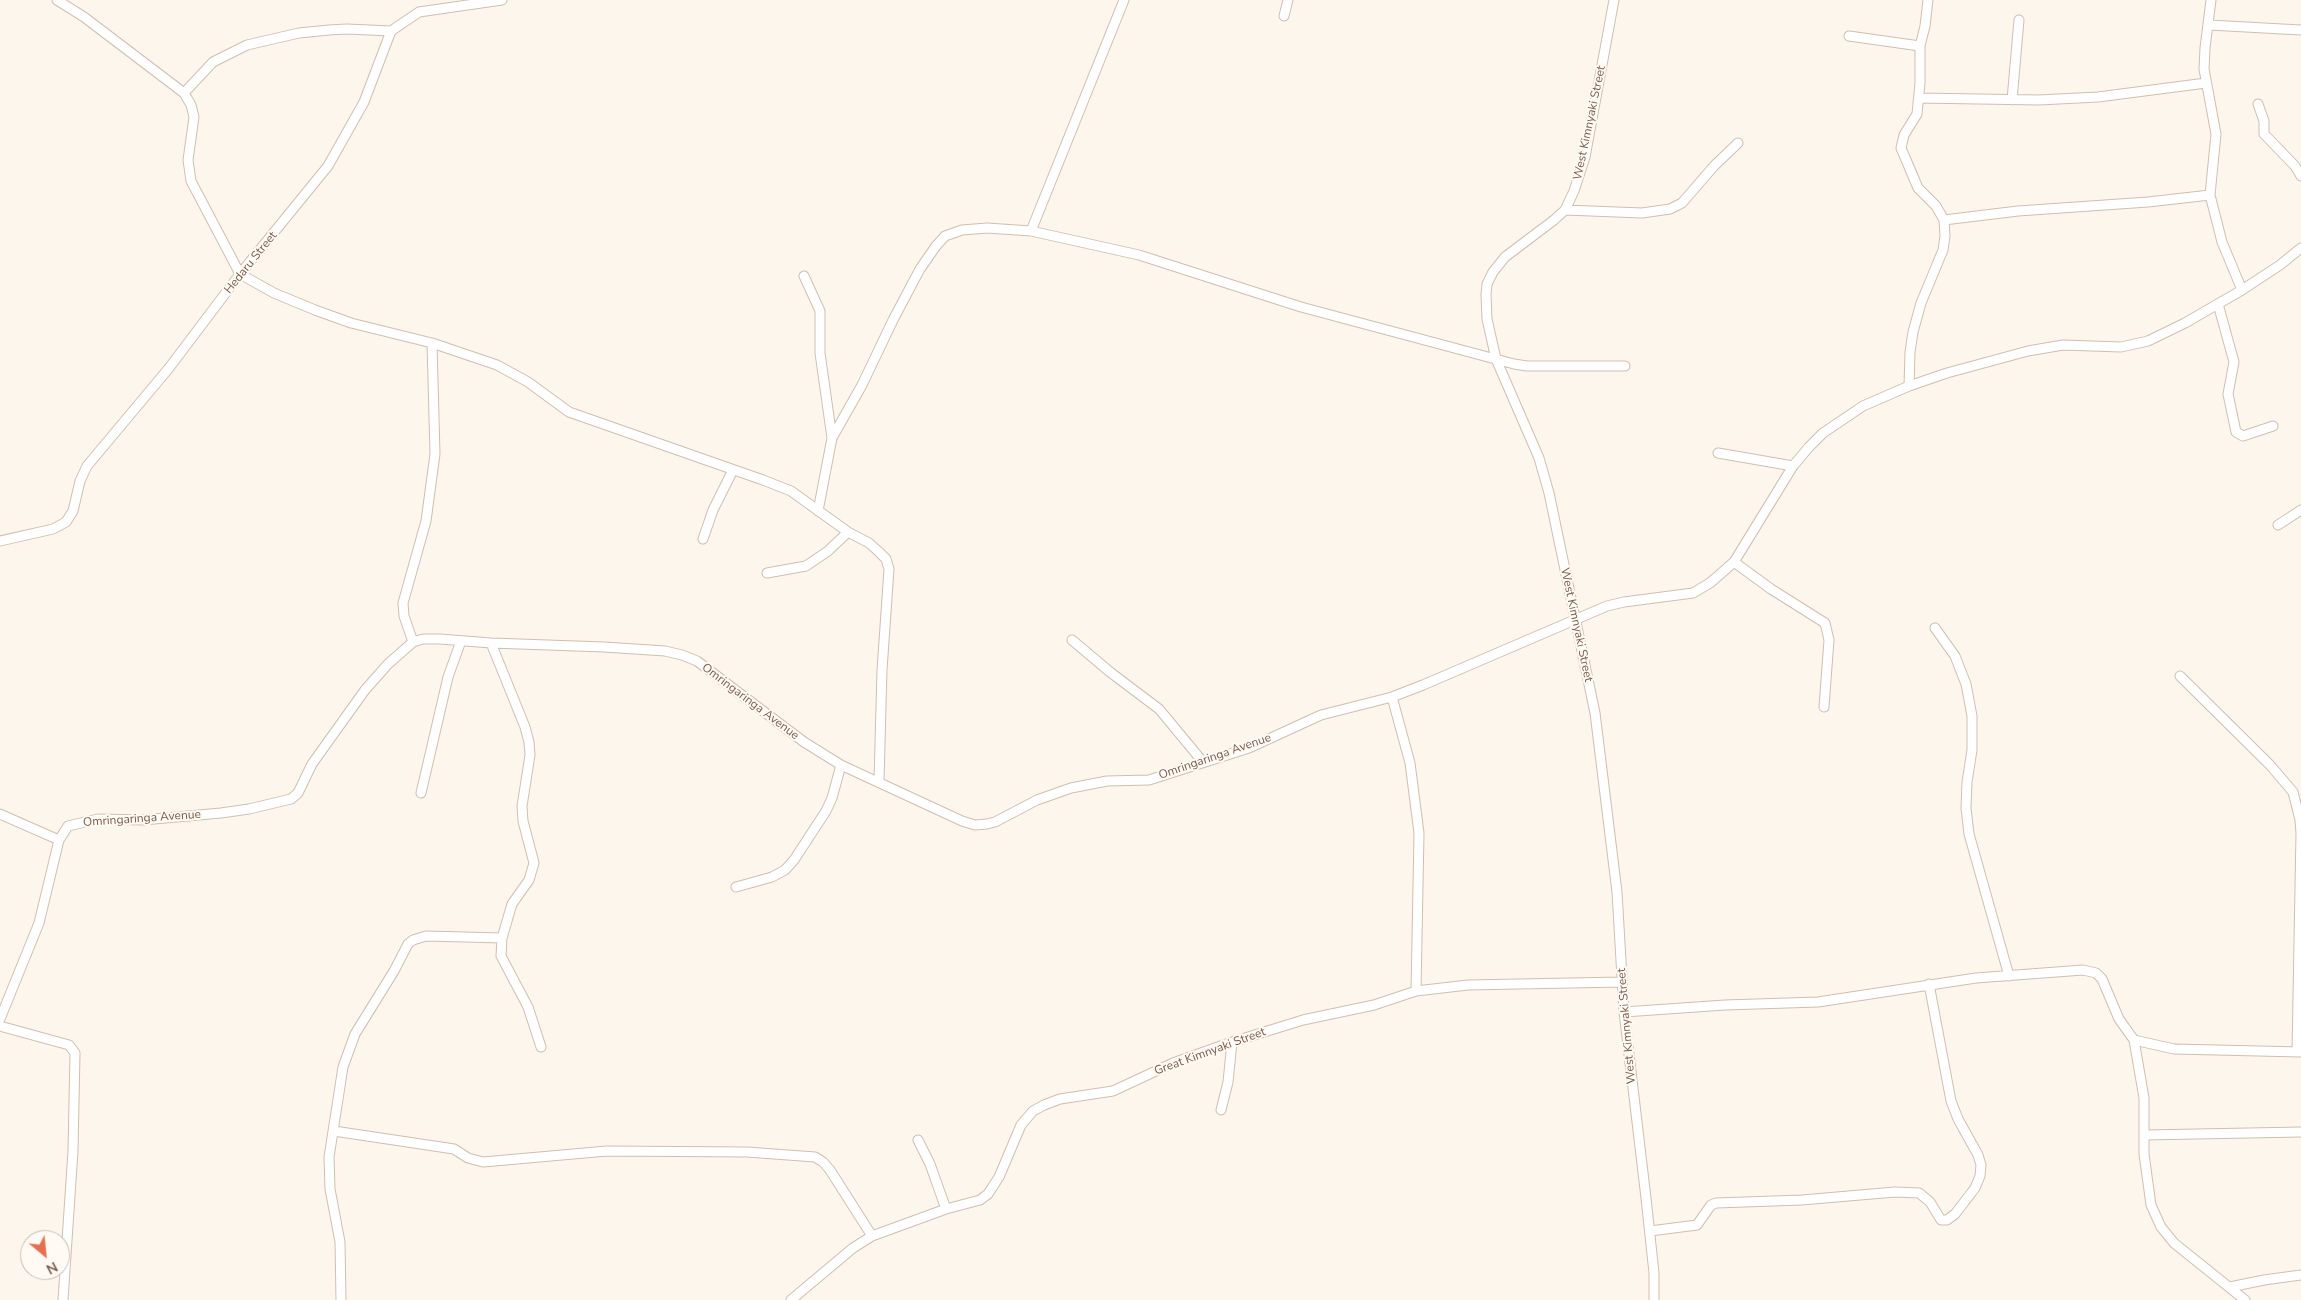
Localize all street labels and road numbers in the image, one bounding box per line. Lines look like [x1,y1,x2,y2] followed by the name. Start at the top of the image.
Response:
[1571,65,1609,181] street label: West Kimnyaki Street
[222,229,280,297] street label: Hedaru Street
[1557,567,1595,683] street label: West Kimnyaki Street
[699,661,801,743] street label: Omringaringa Avenue
[1157,731,1273,783] street label: Omringaringa Avenue
[83,808,201,830] street label: Omringaringa Avenue
[1615,967,1639,1085] street label: West Kimnyaki Street
[1152,1025,1268,1079] street label: Great Kimnyaki Street

